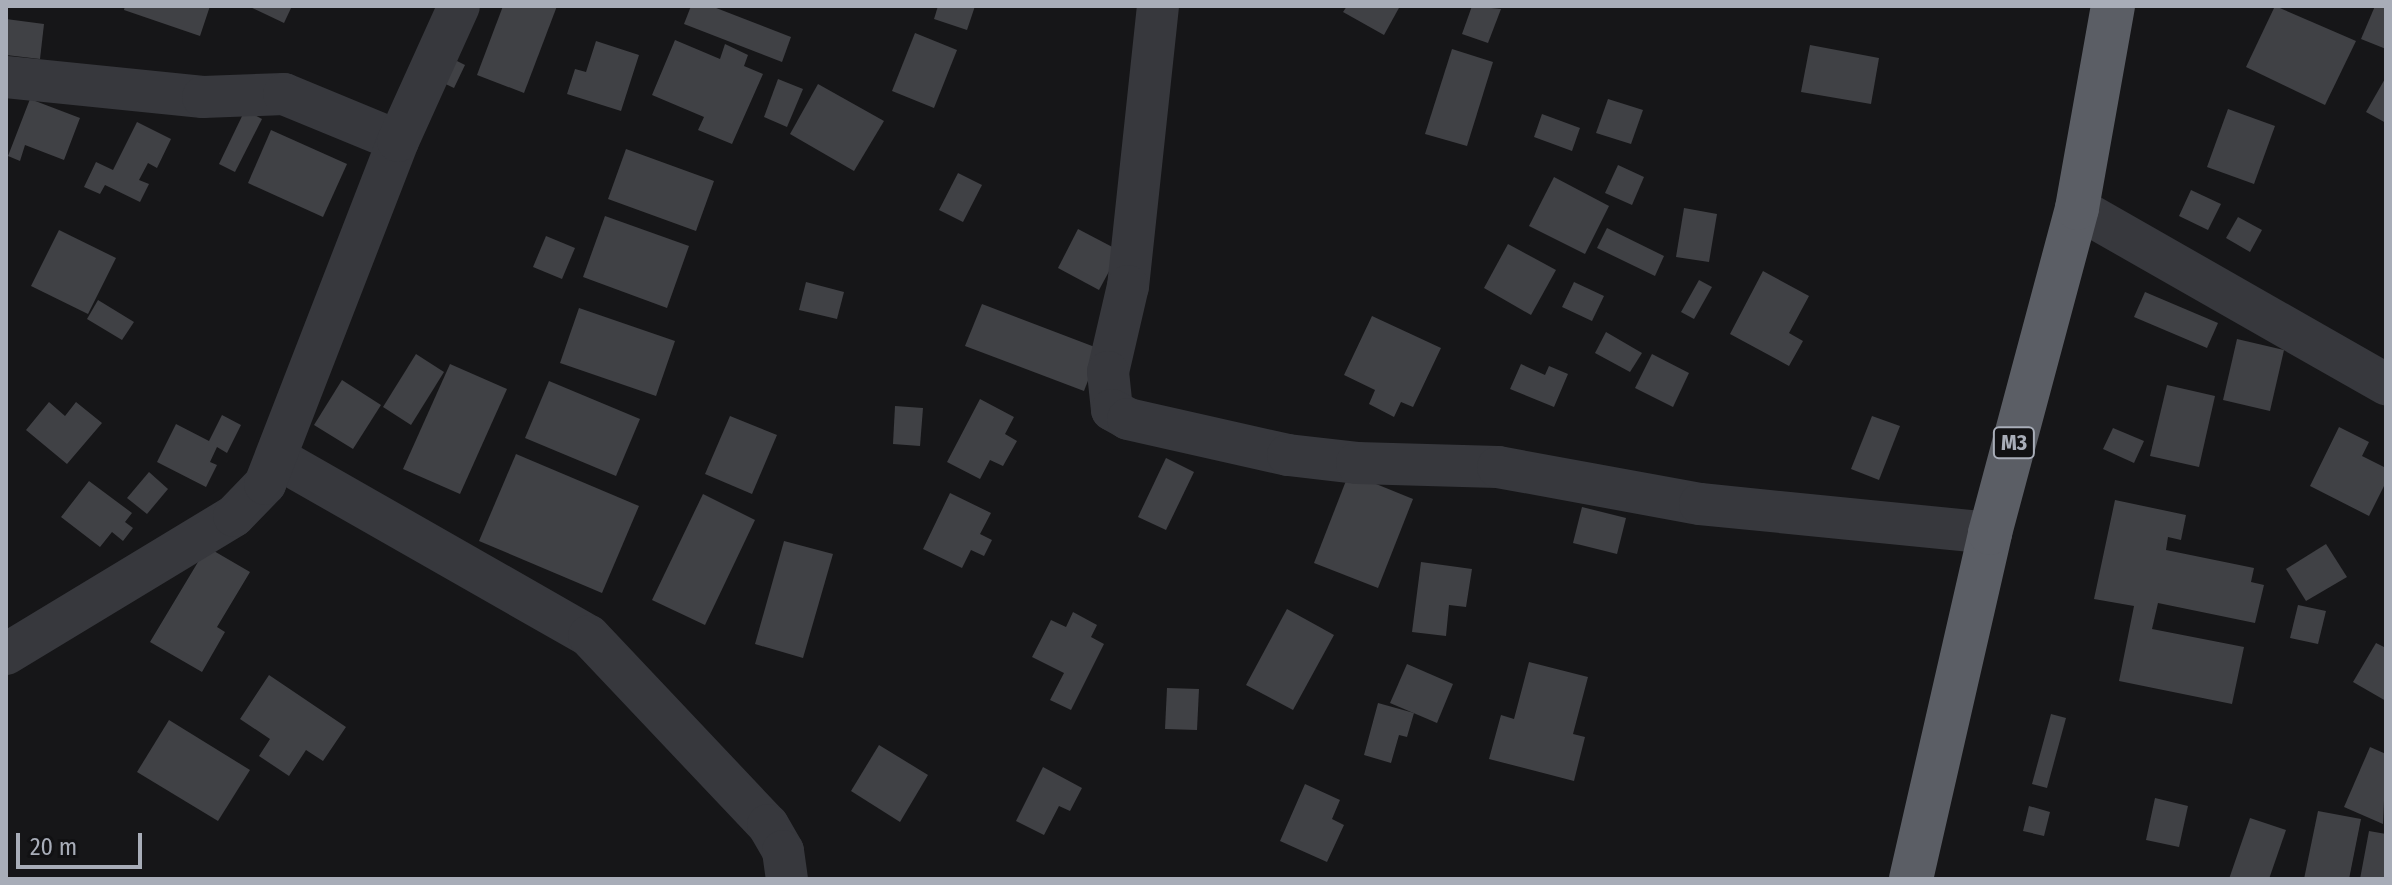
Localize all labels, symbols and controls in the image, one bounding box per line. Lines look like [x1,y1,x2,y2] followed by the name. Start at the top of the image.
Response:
[1992,425,2036,461] road number: M3
[20,817,146,867] scale bar
[30,833,77,861] text: 20 m

